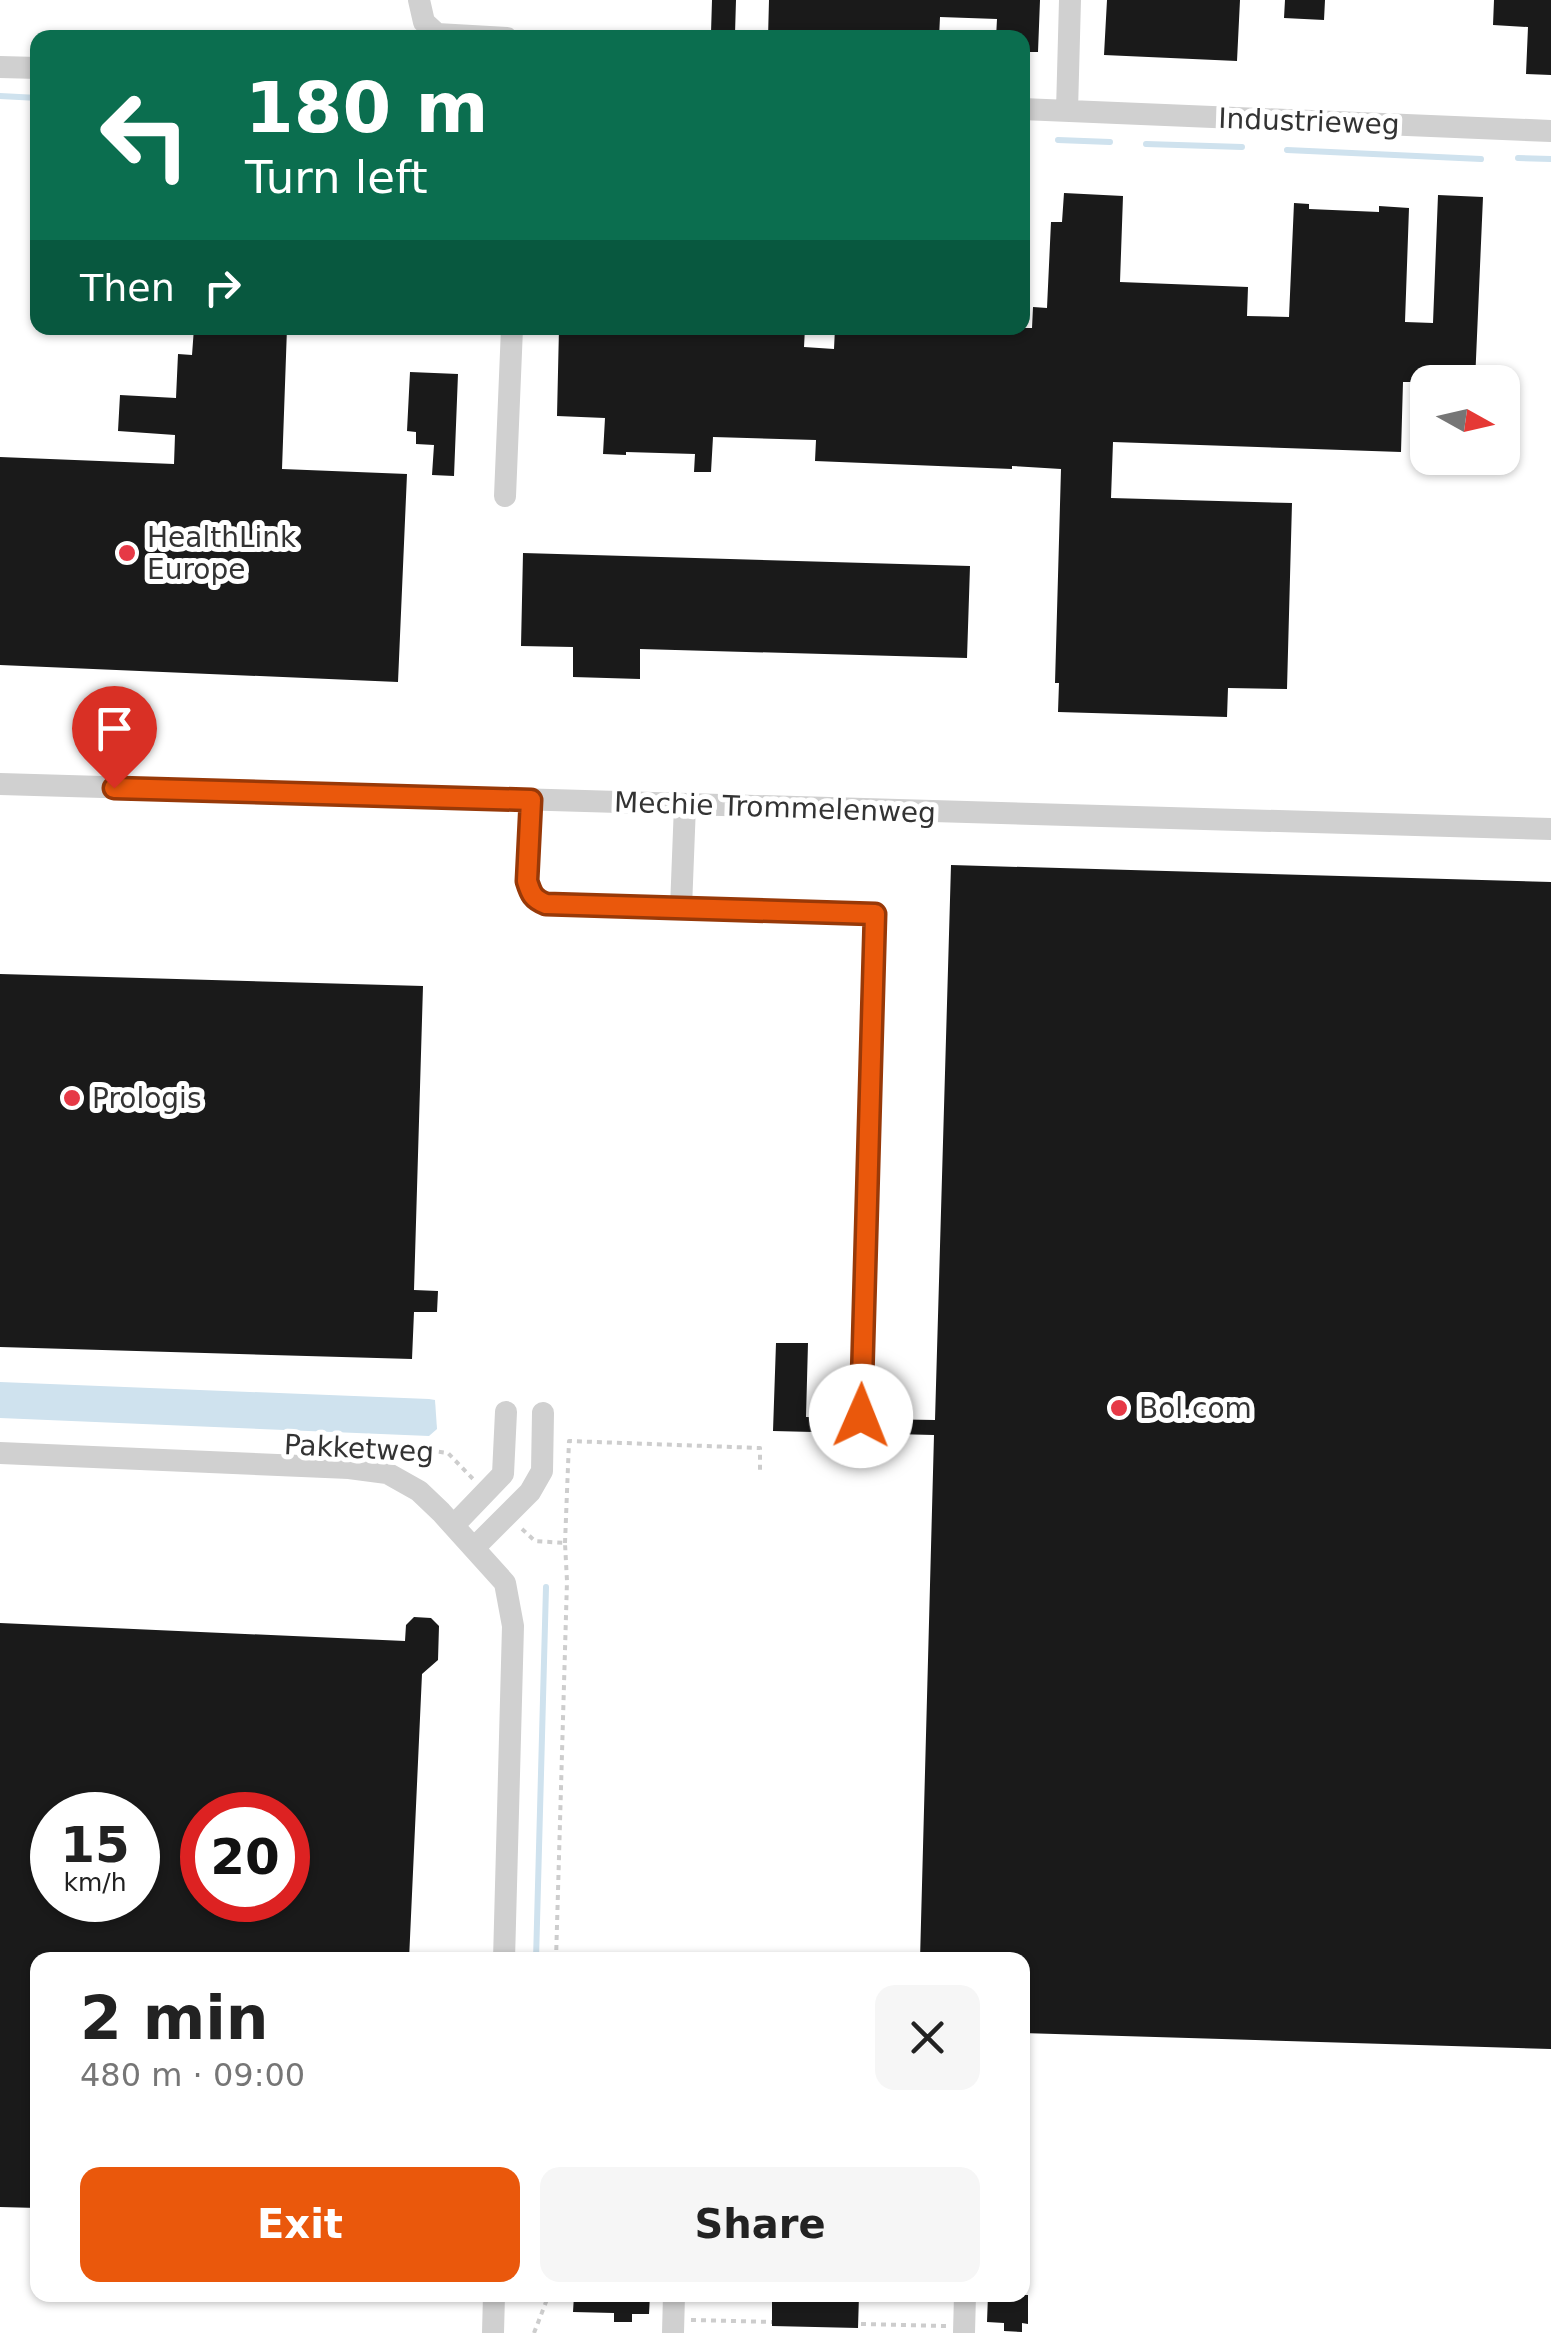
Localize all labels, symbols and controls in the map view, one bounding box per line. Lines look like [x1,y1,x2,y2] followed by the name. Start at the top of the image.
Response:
[245,67,488,149] text: 180 m
[80,70,210,200] icon: left
[1218,102,1400,141] street label: Industrieweg
[245,151,428,204] text: Turn left
[195,260,250,315] icon: right
[80,266,175,310] text: Then
[1410,365,1520,475] north arrow
[1410,365,1520,475] map controls
[147,521,297,586] place label: HealthLink Europe
[116,542,138,564] marker: HealthLink Europe
[72,686,157,789] pin
[87,701,142,756] icon: arrive
[614,785,936,830] street label: Mechie Trommelenweg
[92,1082,201,1115] place label: Prologis
[61,1087,83,1109] marker: Prologis
[809,1364,913,1468] position arrow
[1139,1392,1252,1425] place label: Bol.com
[1108,1397,1130,1419] marker: Bol.com
[283,1428,435,1469] street label: Pakketweg
[180,1792,310,1922] speed limit sign: 20
[60,1816,130,1874] text: 15
[63,1868,127,1897] text: km/h
[80,1983,268,2053] text: 2 min
[875,1985,980,2090] button: close
[80,2056,305,2094] text: 480 m · 09:00
[80,2167,520,2282] button: Exit
[540,2167,980,2282] button: Share

